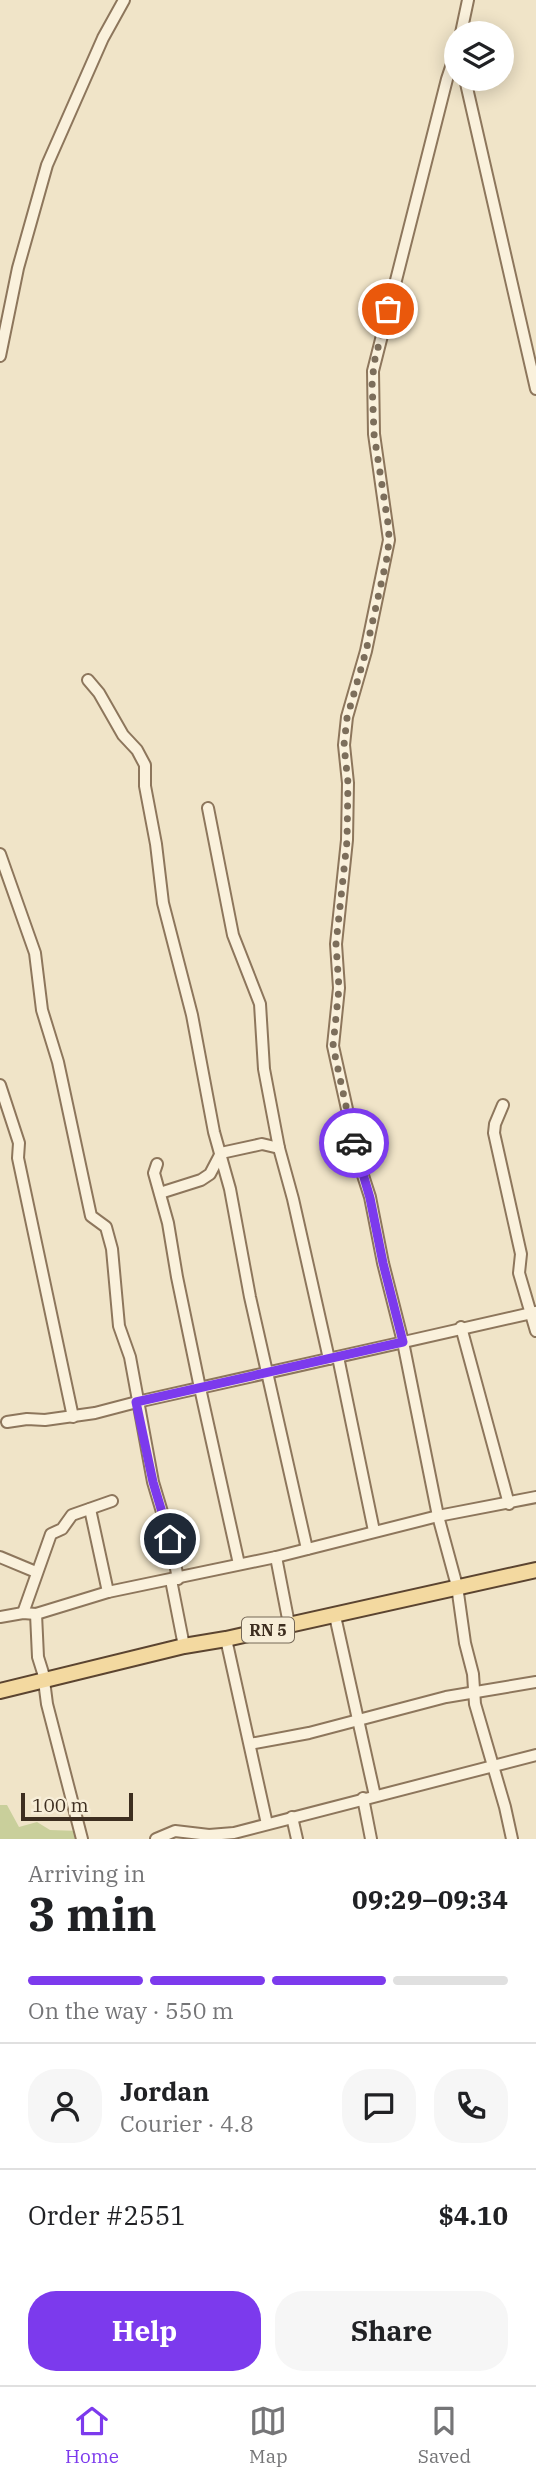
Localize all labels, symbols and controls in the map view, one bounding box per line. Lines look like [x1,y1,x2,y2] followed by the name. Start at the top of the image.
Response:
[444,21,514,91] map controls
[444,21,514,91] button: layers
[358,279,418,339] pin
[369,290,407,328] icon: bag
[319,1108,389,1178] courier
[335,1124,373,1162] icon: car
[140,1509,200,1569] pin
[151,1520,189,1558] icon: home
[242,1618,294,1642] road number: RN 5
[21,1790,133,1822] scale bar
[32,1793,89,1817] text: 100 m
[28,1858,145,1888] text: Arriving in
[352,1882,508,1916] text: 09:29–09:34
[28,1884,157,1944] text: 3 min
[28,1995,234,2025] text: On the way · 550 m
[28,2069,102,2143] button: person
[342,2069,416,2143] button: chat
[434,2069,508,2143] button: phone
[120,2074,210,2108] text: Jordan
[120,2108,254,2138] text: Courier · 4.8
[28,2198,186,2232] text: Order #2551
[438,2198,508,2232] text: $4.10
[28,2291,261,2371] button: Help
[275,2291,508,2371] button: Share
[65,2402,119,2468] tab: Home
[249,2402,288,2468] tab: Map
[418,2402,471,2468] tab: Saved

